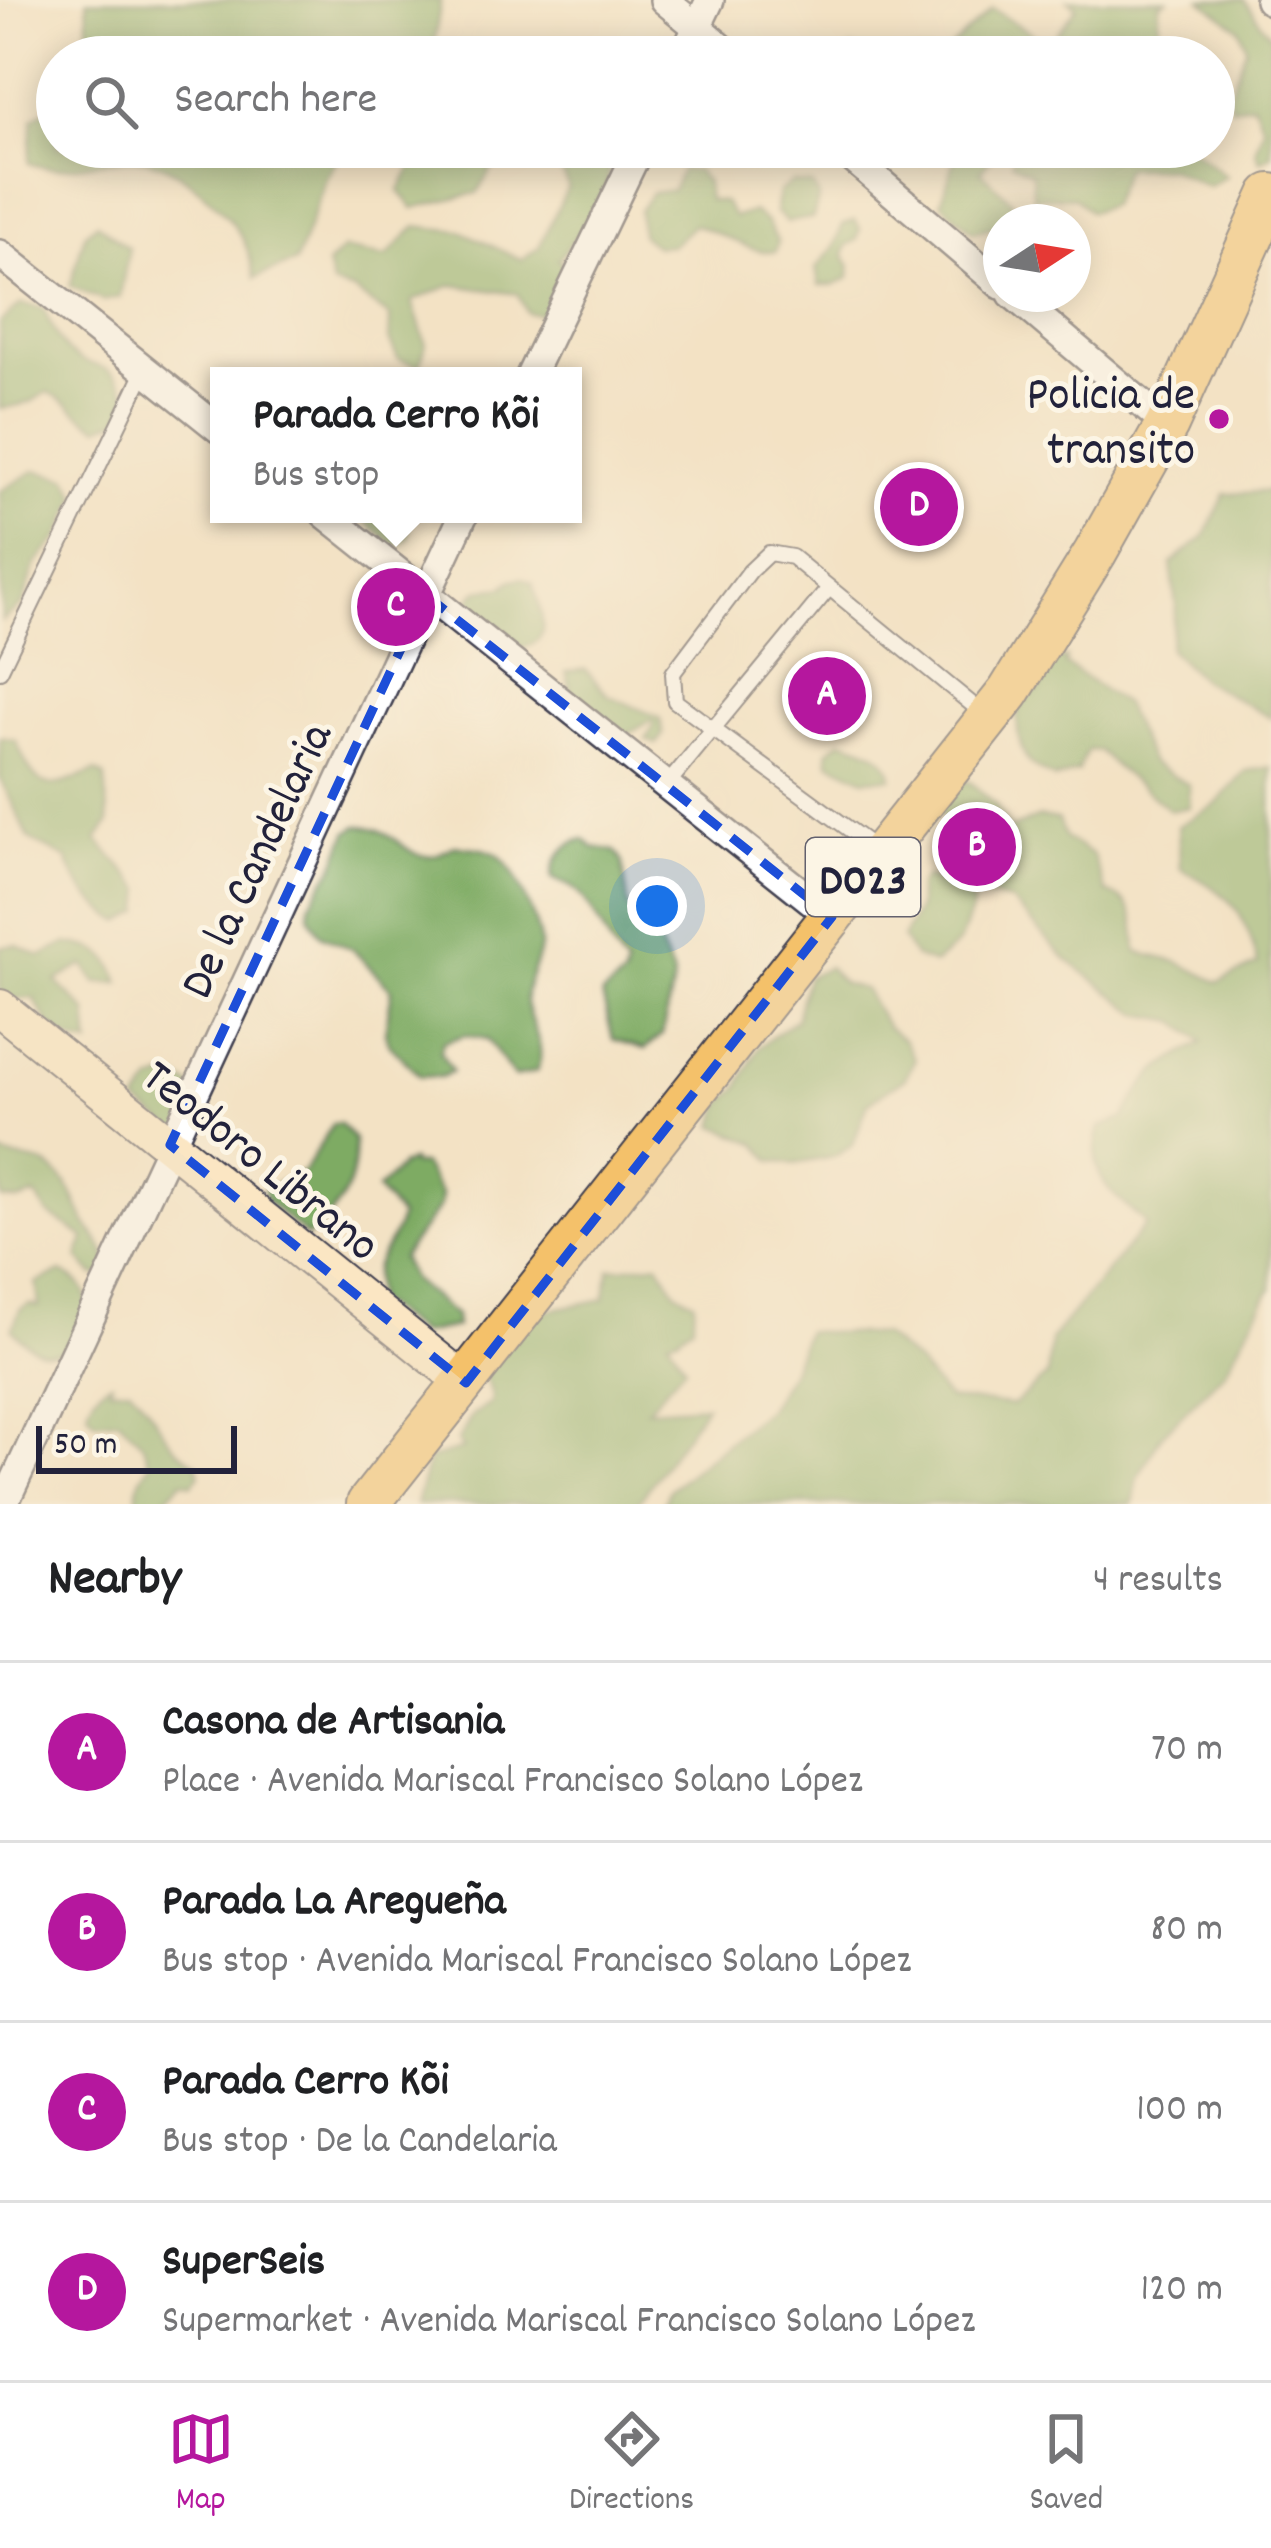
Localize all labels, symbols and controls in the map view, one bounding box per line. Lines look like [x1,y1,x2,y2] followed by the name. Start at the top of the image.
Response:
[36,36,1235,168] search box
[78,69,144,135] icon: search
[174,70,377,134] text: Search here
[983,204,1091,312] north arrow
[1026,364,1195,488] place label: Policia de transito
[210,367,582,523] popup
[253,386,539,450] text: Parada Cerro Kõi
[1206,406,1232,432] marker: Policia de transito
[253,450,379,505] text: Bus stop
[880,462,958,552] pin: D
[357,562,435,652] pin: C
[788,651,866,741] pin: A
[166,712,354,1011] street label: De la Candelaria
[938,802,1016,892] pin: B
[806,838,920,916] road number: D023
[627,876,687,936] your location
[124,1046,392,1282] street label: Teodoro Librano
[36,1420,237,1473] scale bar
[54,1423,118,1470] text: 50 m
[48,1546,181,1618] text: Nearby
[1093,1555,1223,1610] text: 4 results
[162,1692,504,1756] text: Casona de Artisania
[76,1724,98,1779] text: A
[1151,1724,1223,1779] text: 70 m
[162,1756,863,1811] text: Place · Avenida Mariscal Francisco Solano López
[162,1872,506,1936] text: Parada La Aregueña
[78,1904,96,1959] text: B
[1150,1904,1223,1959] text: 80 m
[162,1936,911,1991] text: Bus stop · Avenida Mariscal Francisco Solano López
[162,2052,449,2116] text: Parada Cerro Kõi
[77,2084,97,2139] text: C
[1136,2084,1223,2139] text: 100 m
[162,2116,557,2171] text: Bus stop · De la Candelaria
[162,2232,325,2296] text: SuperSeis
[77,2264,97,2319] text: D
[1140,2264,1223,2319] text: 120 m
[162,2296,975,2351] text: Supermarket · Avenida Mariscal Francisco Solano López
[168,2406,234,2525] tab: Map
[569,2406,694,2525] tab: Directions
[1030,2406,1103,2525] tab: Saved

